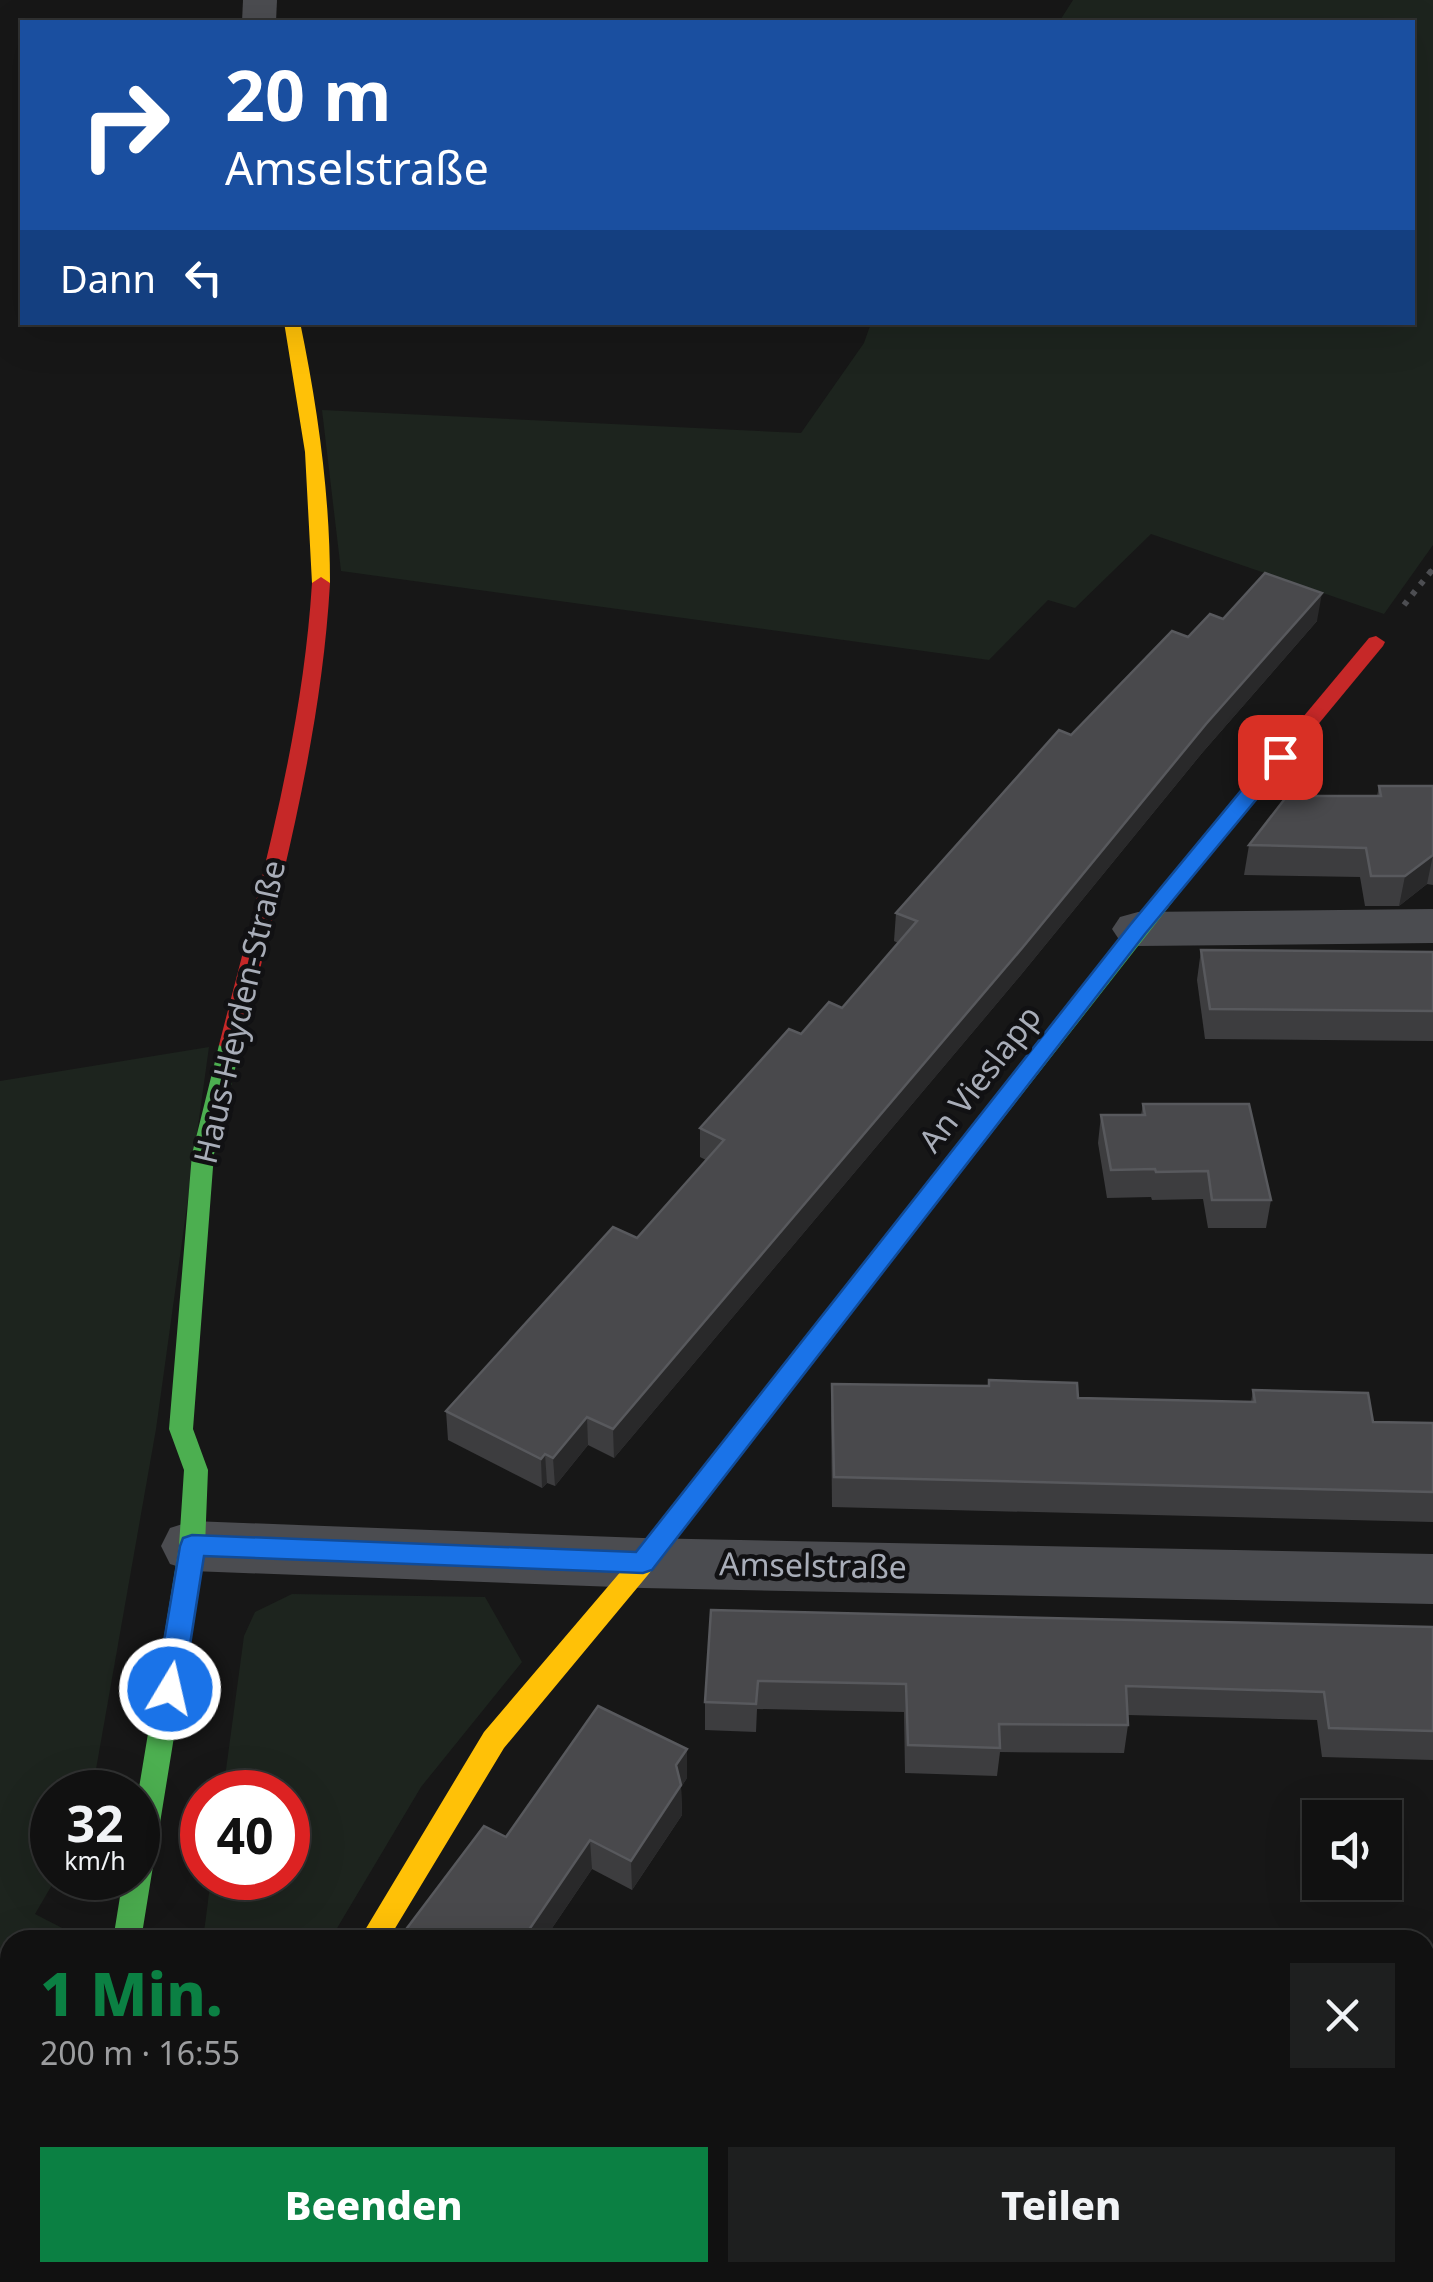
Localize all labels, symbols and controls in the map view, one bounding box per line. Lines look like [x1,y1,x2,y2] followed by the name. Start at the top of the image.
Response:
[225,46,392,142] text: 20 m
[60,60,190,190] icon: right
[225,137,489,198] text: Amselstraße
[176,250,231,305] icon: left
[60,252,156,304] text: Dann
[1238,715,1323,800] pin
[1253,730,1308,785] icon: arrive
[183,856,294,1168] street label: Haus-Heyden-Straße
[908,996,1050,1160] street label: An Vieslapp
[719,1541,907,1588] street label: Amselstraße
[118,1637,222,1741] position arrow
[180,1770,310,1900] speed limit sign: 40
[66,1789,124,1857] text: 32
[1302,1800,1402,1900] map controls
[1302,1800,1402,1900] button: sound
[64,1843,126,1877] text: km/h
[40,1952,223,2034] text: 1 Min.
[1290,1963,1395,2068] button: close
[40,2031,240,2074] text: 200 m · 16:55
[40,2147,708,2262] button: Beenden
[728,2147,1395,2262] button: Teilen

